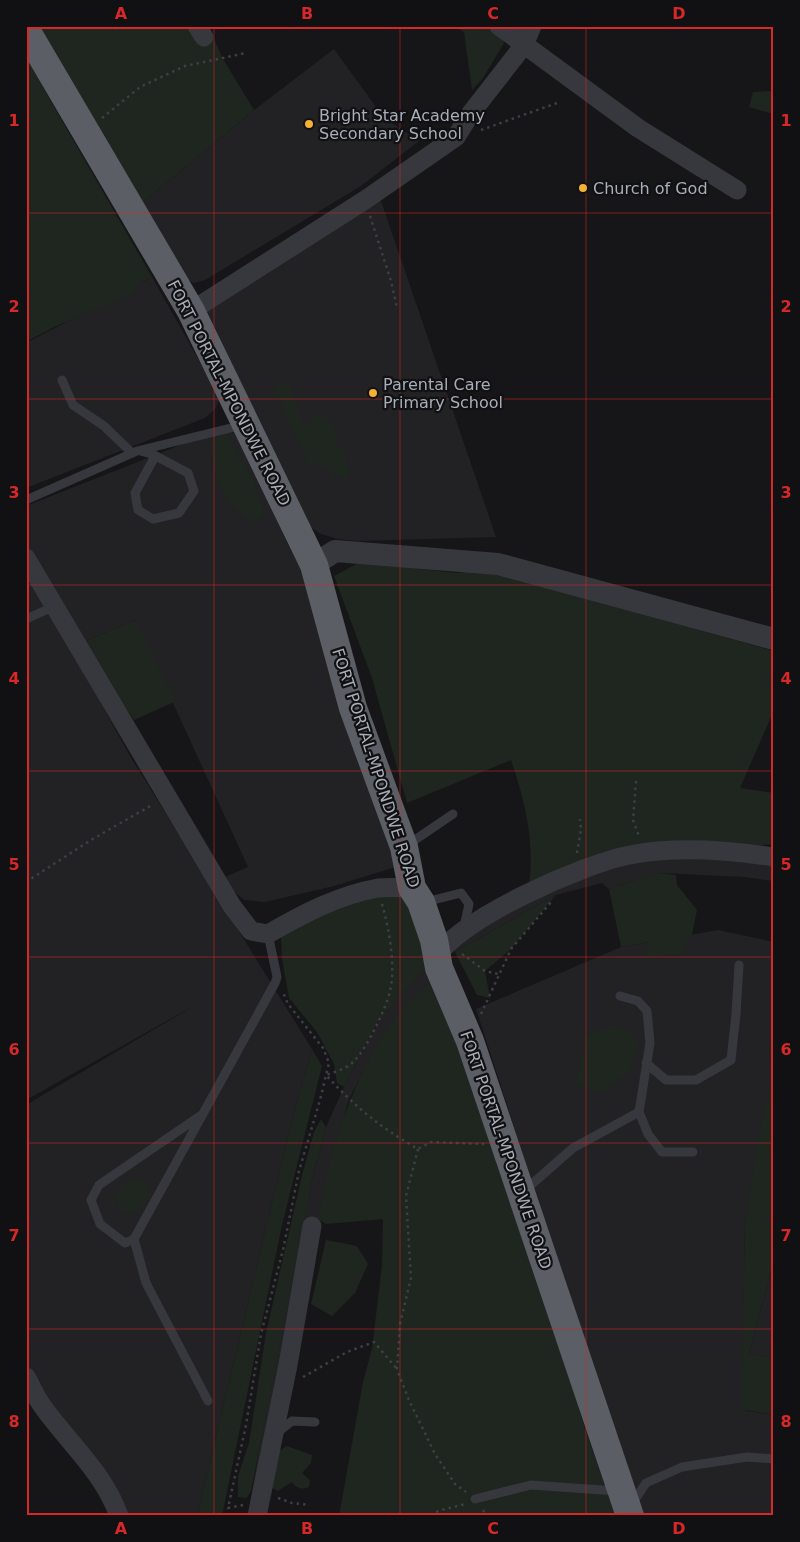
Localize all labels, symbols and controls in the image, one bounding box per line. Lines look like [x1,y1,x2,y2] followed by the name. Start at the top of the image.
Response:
[115,4,128,23] text: A
[301,4,313,23] text: B
[487,4,499,23] text: C
[672,4,686,23] text: D
[319,106,485,143] place label: Bright Star Academy Secondary School
[8,111,20,130] text: 1
[780,111,792,130] text: 1
[303,118,315,130] marker: Bright Star Academy Secondary School
[593,179,708,198] place label: Church of God
[577,182,589,194] marker: Church of God
[164,277,294,509] street label: FORT PORTAL-MPONDWE ROAD
[8,297,20,316] text: 2
[780,297,792,316] text: 2
[383,375,503,412] place label: Parental Care Primary School
[367,387,379,399] marker: Parental Care Primary School
[8,483,20,502] text: 3
[780,483,792,502] text: 3
[328,646,424,890] street label: FORT PORTAL-MPONDWE ROAD
[8,669,20,688] text: 4
[780,669,792,688] text: 4
[8,855,20,874] text: 5
[780,855,792,874] text: 5
[456,1028,556,1272] street label: FORT PORTAL-MPONDWE ROAD
[8,1040,20,1059] text: 6
[780,1040,792,1059] text: 6
[8,1226,20,1245] text: 7
[780,1226,792,1245] text: 7
[8,1412,20,1431] text: 8
[780,1412,792,1431] text: 8
[115,1519,128,1538] text: A
[301,1519,313,1538] text: B
[487,1519,499,1538] text: C
[672,1519,686,1538] text: D

